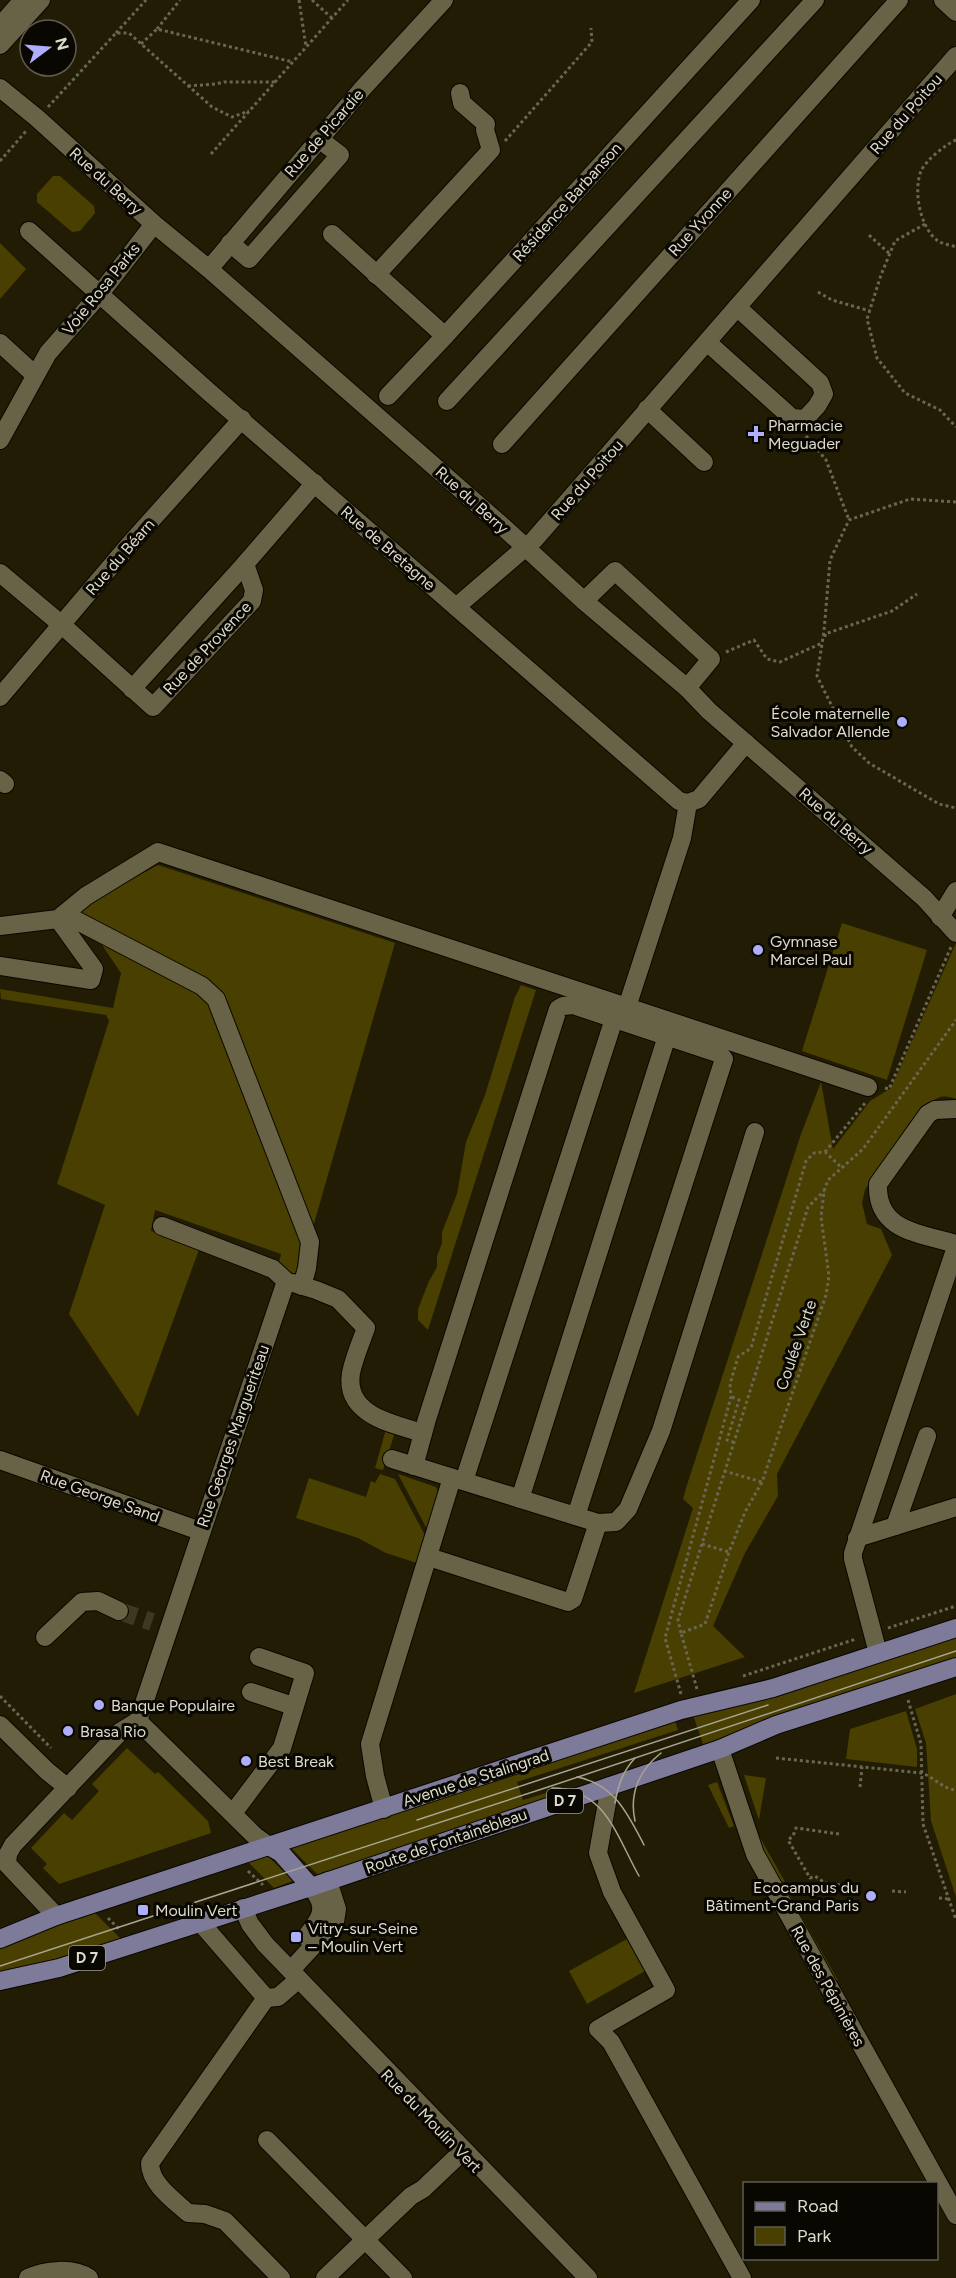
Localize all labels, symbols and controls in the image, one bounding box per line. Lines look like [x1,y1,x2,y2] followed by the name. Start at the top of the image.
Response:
[18,18,78,78] north arrow
[51,35,73,53] text: N
[866,70,946,158] street label: Rue du Poitou
[281,85,368,181] street label: Rue de Picardie
[508,138,626,266] street label: Résidence Barbanson
[66,143,147,219] street label: Rue du Berry
[664,184,736,260] street label: Rue Yvonne
[58,239,144,339] street label: Voie Rosa Parks
[768,416,843,453] place label: Pharmacie Meguader
[749,427,763,441] marker: Pharmacie Meguader
[547,436,627,524] street label: Rue du Poitou
[432,462,513,538] street label: Rue du Berry
[337,502,439,594] street label: Rue de Bretagne
[82,515,158,599] street label: Rue du Béarn
[159,597,255,699] street label: Rue de Provence
[771,704,890,741] place label: École maternelle Salvador Allende
[895,715,909,729] marker: École maternelle Salvador Allende
[795,784,877,859] street label: Rue du Berry
[770,932,852,969] place label: Gymnase Marcel Paul
[751,943,765,957] marker: Gymnase Marcel Paul
[772,1297,820,1393] street label: Coulée Verte
[193,1342,273,1530] street label: Rue Georges Margueriteau
[38,1466,162,1526] street label: Rue George Sand
[111,1696,235,1715] place label: Banque Populaire
[92,1698,106,1712] marker: Banque Populaire
[80,1722,146,1741] place label: Brasa Rio
[61,1724,75,1738] marker: Brasa Rio
[400,1745,552,1811] street label: Avenue de Stalingrad
[258,1752,334,1771] place label: Best Break
[239,1754,253,1768] marker: Best Break
[547,1789,583,1813] road number: D 7
[363,1804,529,1878] street label: Route de Fontainebleau
[705,1878,859,1915] place label: Ecocampus du Bâtiment-Grand Paris
[864,1889,878,1903] marker: Ecocampus du Bâtiment-Grand Paris
[155,1901,238,1920] place label: Moulin Vert
[136,1903,150,1917] marker: Moulin Vert
[308,1919,418,1956] place label: Vitry-sur-Seine – Moulin Vert
[787,1922,869,2050] street label: Rue des Pépinières
[289,1930,303,1944] marker: Vitry-sur-Seine – Moulin Vert
[69,1946,105,1970] road number: D 7
[377,2065,485,2177] street label: Rue du Moulin Vert
[743,2182,938,2260] legend
[797,2195,838,2217] text: Road
[797,2225,832,2247] text: Park

